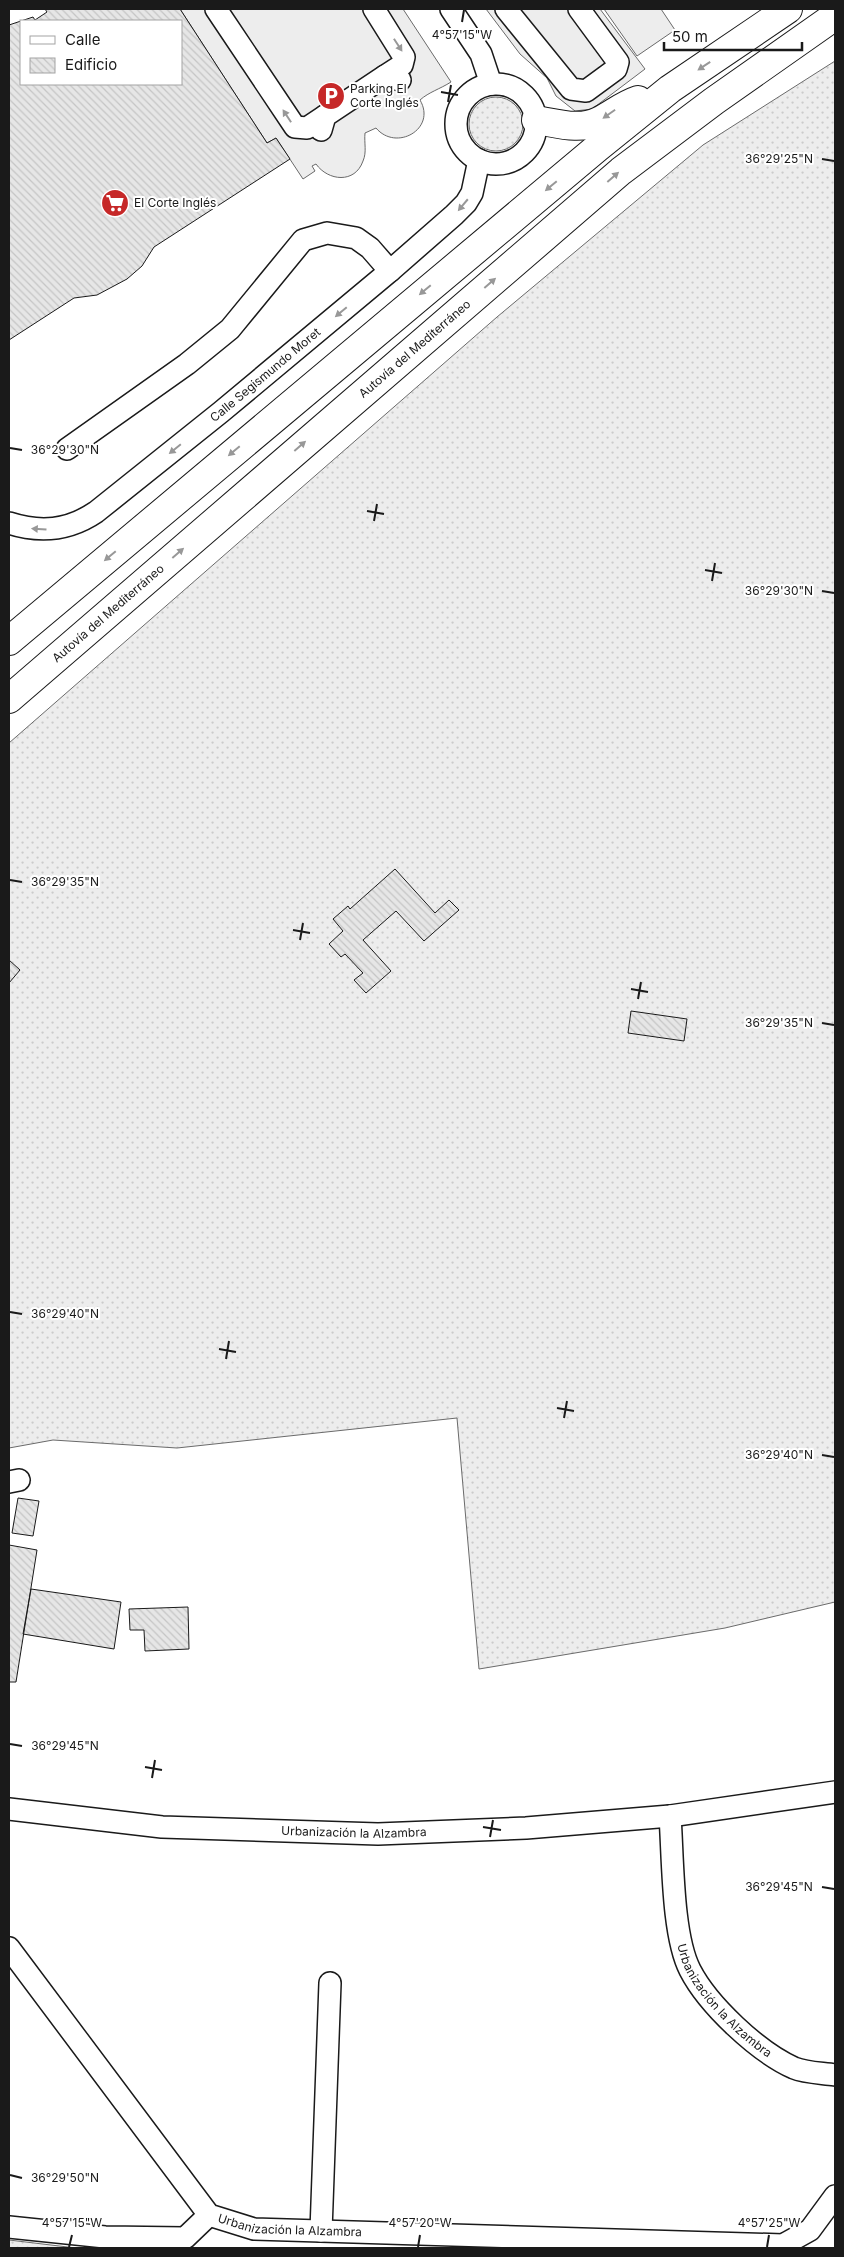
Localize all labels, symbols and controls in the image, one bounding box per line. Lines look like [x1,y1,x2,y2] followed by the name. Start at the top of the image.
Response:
[20,20,182,85] legend
[664,20,802,52] scale bar
[432,27,492,42] text: 4°57'15"W
[672,27,708,46] text: 50 m
[65,30,100,49] text: Calle
[393,38,402,51] one-way arrow
[65,55,117,74] text: Edificio
[698,61,711,71] one-way arrow
[316,81,346,111] parking icon: Parking El Corte Inglés
[350,81,419,110] place label: Parking El Corte Inglés
[282,109,291,122] one-way arrow
[602,109,616,119] one-way arrow
[745,151,813,166] text: 36°29'25"N
[607,172,620,183] one-way arrow
[544,181,557,192] one-way arrow
[100,188,130,218] supermarket icon: El Corte Inglés
[134,195,216,210] place label: El Corte Inglés
[458,198,469,211] one-way arrow
[484,278,496,289] one-way arrow
[420,284,432,296] one-way arrow
[356,296,473,401] street label: Autovía del Mediterráneo
[335,306,348,317] one-way arrow
[207,324,323,425] street label: Calle Segismundo Moret
[294,440,306,452] one-way arrow
[31,442,99,457] text: 36°29'30"N
[169,443,182,454] one-way arrow
[228,446,241,457] one-way arrow
[31,524,47,532] one-way arrow
[171,547,184,558] one-way arrow
[104,550,116,561] one-way arrow
[49,561,167,665] street label: Autovía del Mediterráneo
[745,583,813,598] text: 36°29'30"N
[31,874,99,889] text: 36°29'35"N
[745,1015,813,1030] text: 36°29'35"N
[31,1306,99,1321] text: 36°29'40"N
[745,1447,813,1462] text: 36°29'40"N
[31,1738,99,1753] text: 36°29'45"N
[281,1823,427,1841] street label: Urbanización la Alzambra
[745,1879,813,1894] text: 36°29'45"N
[674,1942,775,2060] street label: Urbanización la Alzambra
[31,2170,99,2185] text: 36°29'50"N
[216,2210,362,2239] street label: Urbanización la Alzambra
[42,2215,102,2230] text: 4°57'15"W
[389,2215,452,2230] text: 4°57'20"W
[738,2215,801,2230] text: 4°57'25"W

